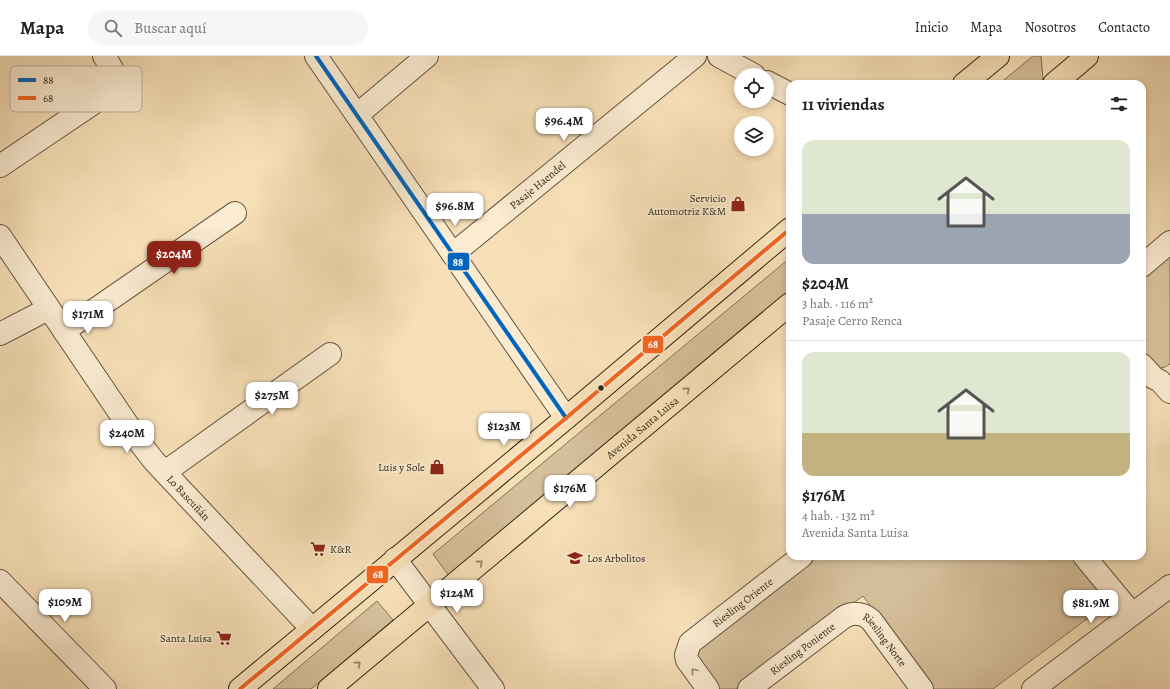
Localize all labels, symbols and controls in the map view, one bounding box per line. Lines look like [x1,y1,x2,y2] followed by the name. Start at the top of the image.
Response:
[88,10,368,46] search box
[20,15,64,41] text: Mapa
[102,17,124,39] icon: search
[134,18,206,38] text: Buscar aquí
[915,18,948,37] text: Inicio
[970,18,1002,37] text: Mapa
[1024,18,1076,37] text: Nosotros
[1098,18,1150,37] text: Contacto
[10,66,142,112] legend
[734,68,774,156] map controls
[734,68,774,108] button: locate
[43,73,54,88] text: 88
[43,91,53,106] text: 68
[802,93,885,116] text: 11 viviendas
[1108,93,1130,115] icon: filters
[531,108,597,142] pin: $96.4M
[545,112,583,129] text: $96.4M
[734,116,774,156] button: layers
[507,158,569,213] street label: Pasaje Haendel
[930,166,1002,238] icon: home
[647,191,727,219] place label: Servicio Automotriz K&M
[422,193,488,227] pin: $96.8M
[729,195,747,213] shop icon: Servicio Automotriz K&M
[436,197,474,214] text: $96.8M
[146,241,202,275] pin: $204M
[156,245,192,262] text: $204M
[447,252,470,271] line badge: 88
[453,255,463,270] text: 88
[802,272,849,295] text: $204M
[802,295,873,312] text: 3 hab. · 116 m²
[60,301,116,335] pin: $171M
[72,305,104,322] text: $171M
[802,312,902,329] text: Pasaje Cerro Renca
[642,335,664,354] line badge: 68
[648,337,658,352] text: 68
[930,378,1002,450] icon: home
[244,382,300,416] pin: $275M
[596,383,606,393] unlabelled marker
[255,386,289,403] text: $275M
[682,387,690,394] one-way arrow
[602,393,683,463] street label: Avenida Santa Luisa
[476,413,532,447] pin: $123M
[487,417,521,434] text: $123M
[99,420,155,454] pin: $240M
[109,424,145,441] text: $240M
[428,458,446,476] shop icon: Luis y Sole
[378,460,425,475] place label: Luis y Sole
[163,472,213,524] street label: Lo Bascuñán
[542,475,598,509] pin: $176M
[553,479,587,496] text: $176M
[802,484,846,507] text: $176M
[802,507,875,524] text: 4 hab. · 132 m²
[802,524,908,541] text: Avenida Santa Luisa
[309,540,327,558] supermarket icon: K&R
[330,542,352,557] place label: K&R
[566,549,584,567] school or university icon: Los Arbolitos
[587,551,645,566] place label: Los Arbolitos
[475,560,482,567] one-way arrow
[366,565,389,584] line badge: 68
[373,567,383,582] text: 68
[709,574,776,631] street label: Riesling Oriente
[429,580,485,614] pin: $124M
[440,584,474,601] text: $124M
[37,589,93,623] pin: $109M
[1058,590,1124,624] pin: $81.9M
[48,593,82,610] text: $109M
[1072,594,1110,611] text: $81.9M
[860,609,910,670] street label: Riesling Norte
[767,619,839,679] street label: Riesling Poniente
[215,629,233,647] supermarket icon: Santa Luisa
[160,631,213,646] place label: Santa Luisa
[354,661,361,668] one-way arrow
[692,668,699,675] one-way arrow

